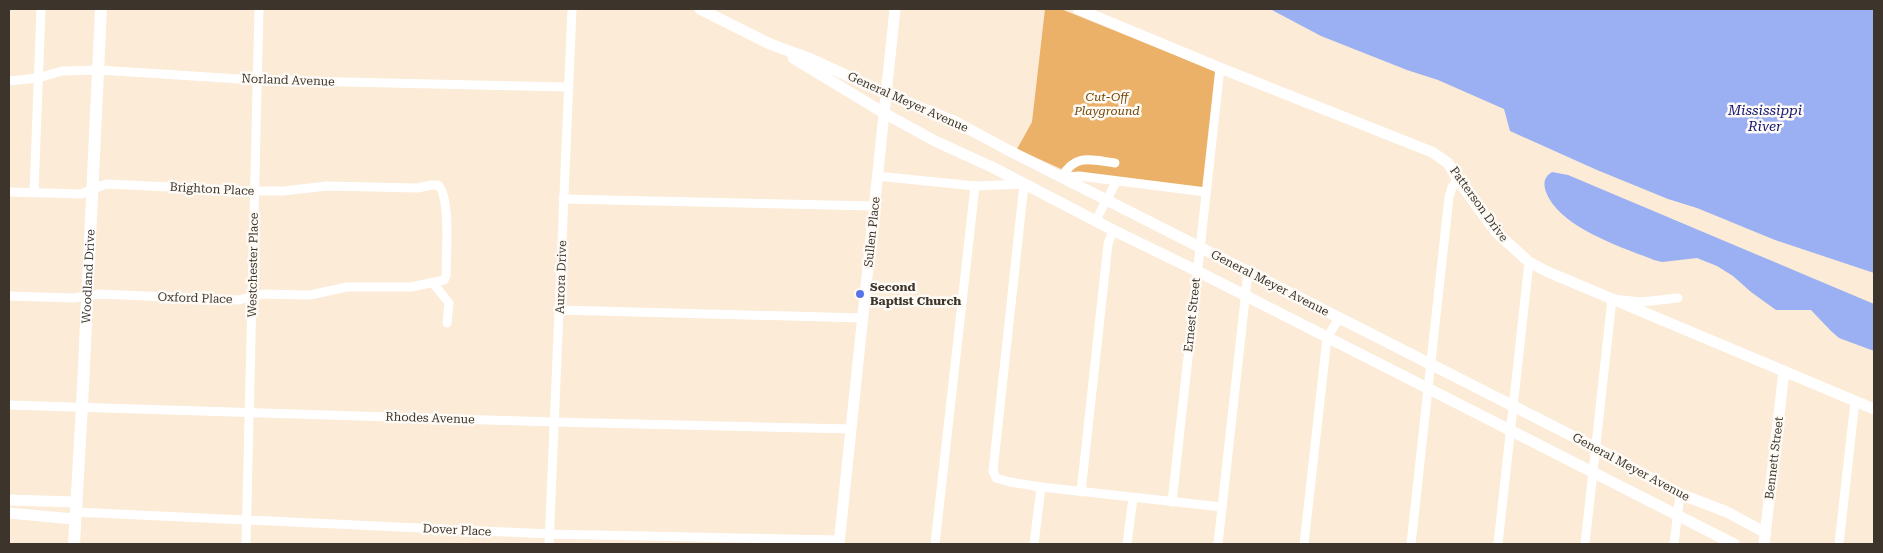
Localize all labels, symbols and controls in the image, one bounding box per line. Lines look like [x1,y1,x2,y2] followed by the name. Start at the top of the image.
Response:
[845,69,971,135] street label: General Meyer Avenue
[241,71,335,89] street label: Norland Avenue
[1073,90,1140,118] park label: Cut-Off Playground
[1727,102,1802,134] water label: Mississippi River
[1447,164,1511,245] street label: Patterson Drive
[169,180,255,198] street label: Brighton Place
[861,196,883,268] street label: Sullen Place
[245,212,261,318] street label: Westchester Place
[79,229,97,324] street label: Woodland Drive
[553,240,569,314] street label: Aurora Drive
[1209,247,1332,319] street label: General Meyer Avenue
[1181,277,1203,353] street label: Ernest Street
[870,280,961,308] place label: Second Baptist Church
[854,288,866,300] marker: Second Baptist Church
[157,290,233,306] street label: Oxford Place
[385,409,475,427] street label: Rhodes Avenue
[1762,415,1786,500] street label: Bennett Street
[1570,430,1692,504] street label: General Meyer Avenue
[422,521,492,539] street label: Dover Place

